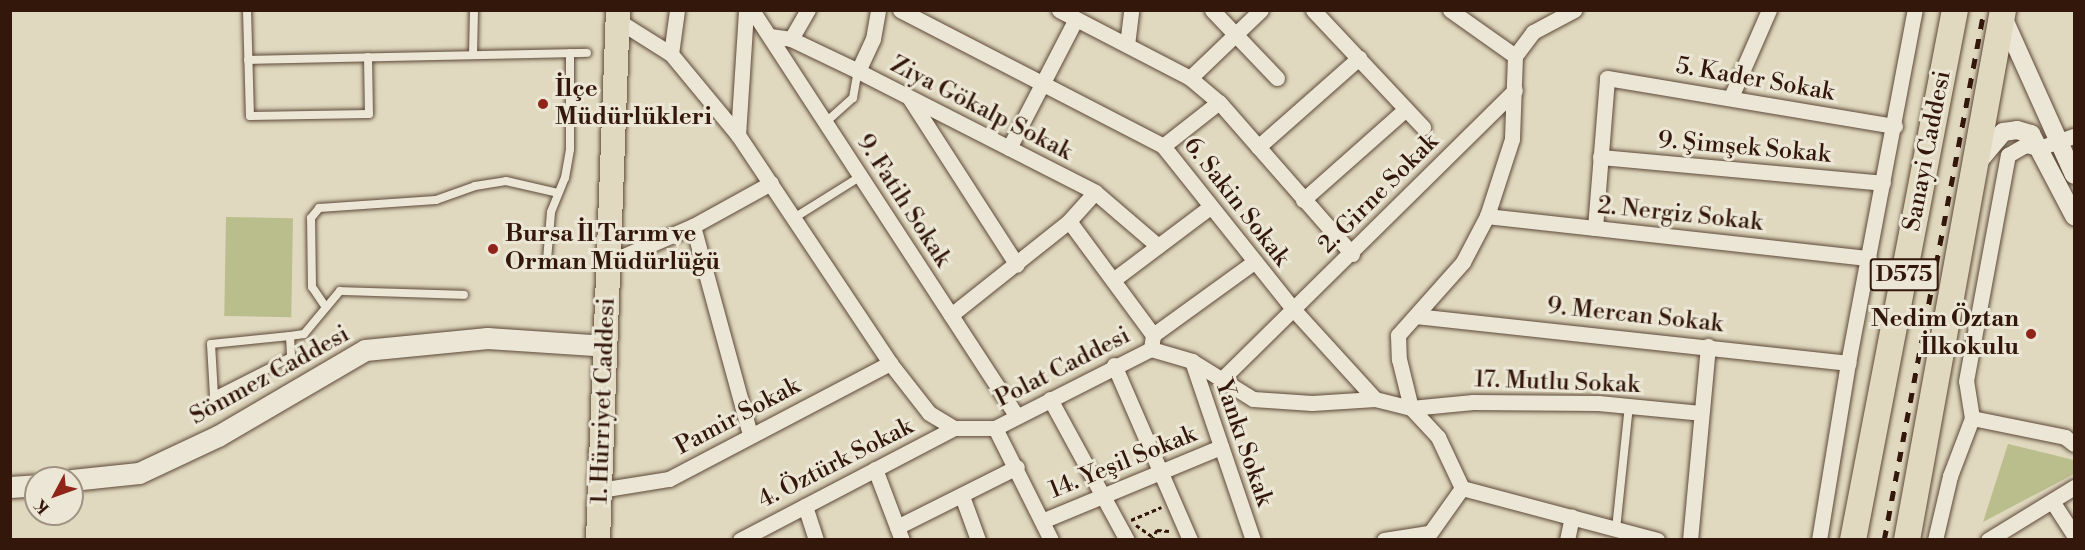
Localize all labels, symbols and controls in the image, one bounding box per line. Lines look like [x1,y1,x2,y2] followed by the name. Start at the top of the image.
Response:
[885,51,1077,167] street label: Ziya Gökalp Sokak
[1673,52,1837,108] street label: 5. Kader Sokak
[1898,68,1958,234] street label: Sanayi Caddesi
[555,76,712,132] place label: İlçe Müdürlükleri
[536,97,550,111] marker: İlçe Müdürlükleri
[1657,126,1831,170] street label: 9. Şimşek Sokak
[1313,128,1445,260] street label: 2. Girne Sokak
[849,129,957,273] street label: 9. Fatih Sokak
[1177,132,1295,272] street label: 6. Sakin Sokak
[1596,192,1764,238] street label: 2. Nergiz Sokak
[505,221,720,277] place label: Bursa İl Tarım ve Orman Müdürlüğü
[486,242,500,256] marker: Bursa İl Tarım ve Orman Müdürlüğü
[1870,256,1938,294] road number: D575
[1545,292,1725,340] street label: 9. Mercan Sokak
[586,297,622,505] street label: 1. Hürriyet Caddesi
[1871,306,2019,362] place label: Nedim Öztan İlkokulu
[185,320,355,432] street label: Sönmez Caddesi
[991,322,1135,414] street label: Polat Caddesi
[2024,327,2038,341] marker: Nedim Öztan İlkokulu
[1474,366,1640,400] street label: 17. Mutlu Sokak
[671,372,805,462] street label: Pamir Sokak
[1208,376,1278,510] street label: Yankı Sokak
[754,413,918,515] street label: 4. Öztürk Sokak
[1045,420,1201,506] street label: 14. Yeşil Sokak
[24,466,84,526] north arrow
[30,495,54,518] text: K

